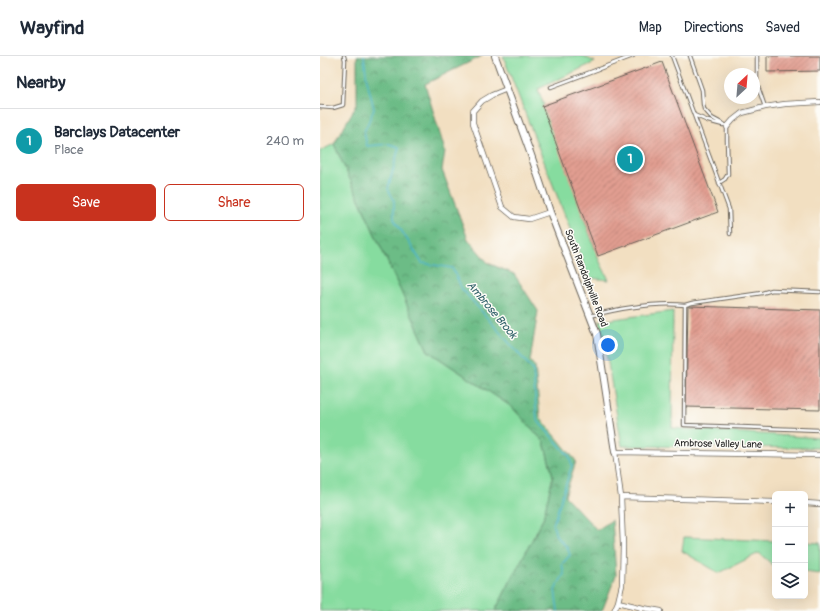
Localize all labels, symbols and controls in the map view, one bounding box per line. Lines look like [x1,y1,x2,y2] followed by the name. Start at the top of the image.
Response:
[20,16,84,40] text: Wayfind
[639,19,662,36] text: Map
[684,19,743,36] text: Directions
[765,19,800,36] text: Saved
[724,68,760,104] north arrow
[16,72,65,93] text: Nearby
[54,123,180,142] text: Barclays Datacenter
[26,133,32,149] text: 1
[266,133,304,149] text: 240 m
[54,142,83,158] text: Place
[617,144,643,174] pin: 1
[16,184,156,221] button: Save
[164,184,304,221] button: Share
[562,227,610,329] street label: South Randolphville Road
[464,279,521,342] water label: Ambrose Brook
[598,335,618,355] your location
[674,437,762,451] street label: Ambrose Valley Lane
[772,491,808,599] map controls
[772,491,808,527] button: +
[772,527,808,563] button: −
[772,563,808,599] button: layers

